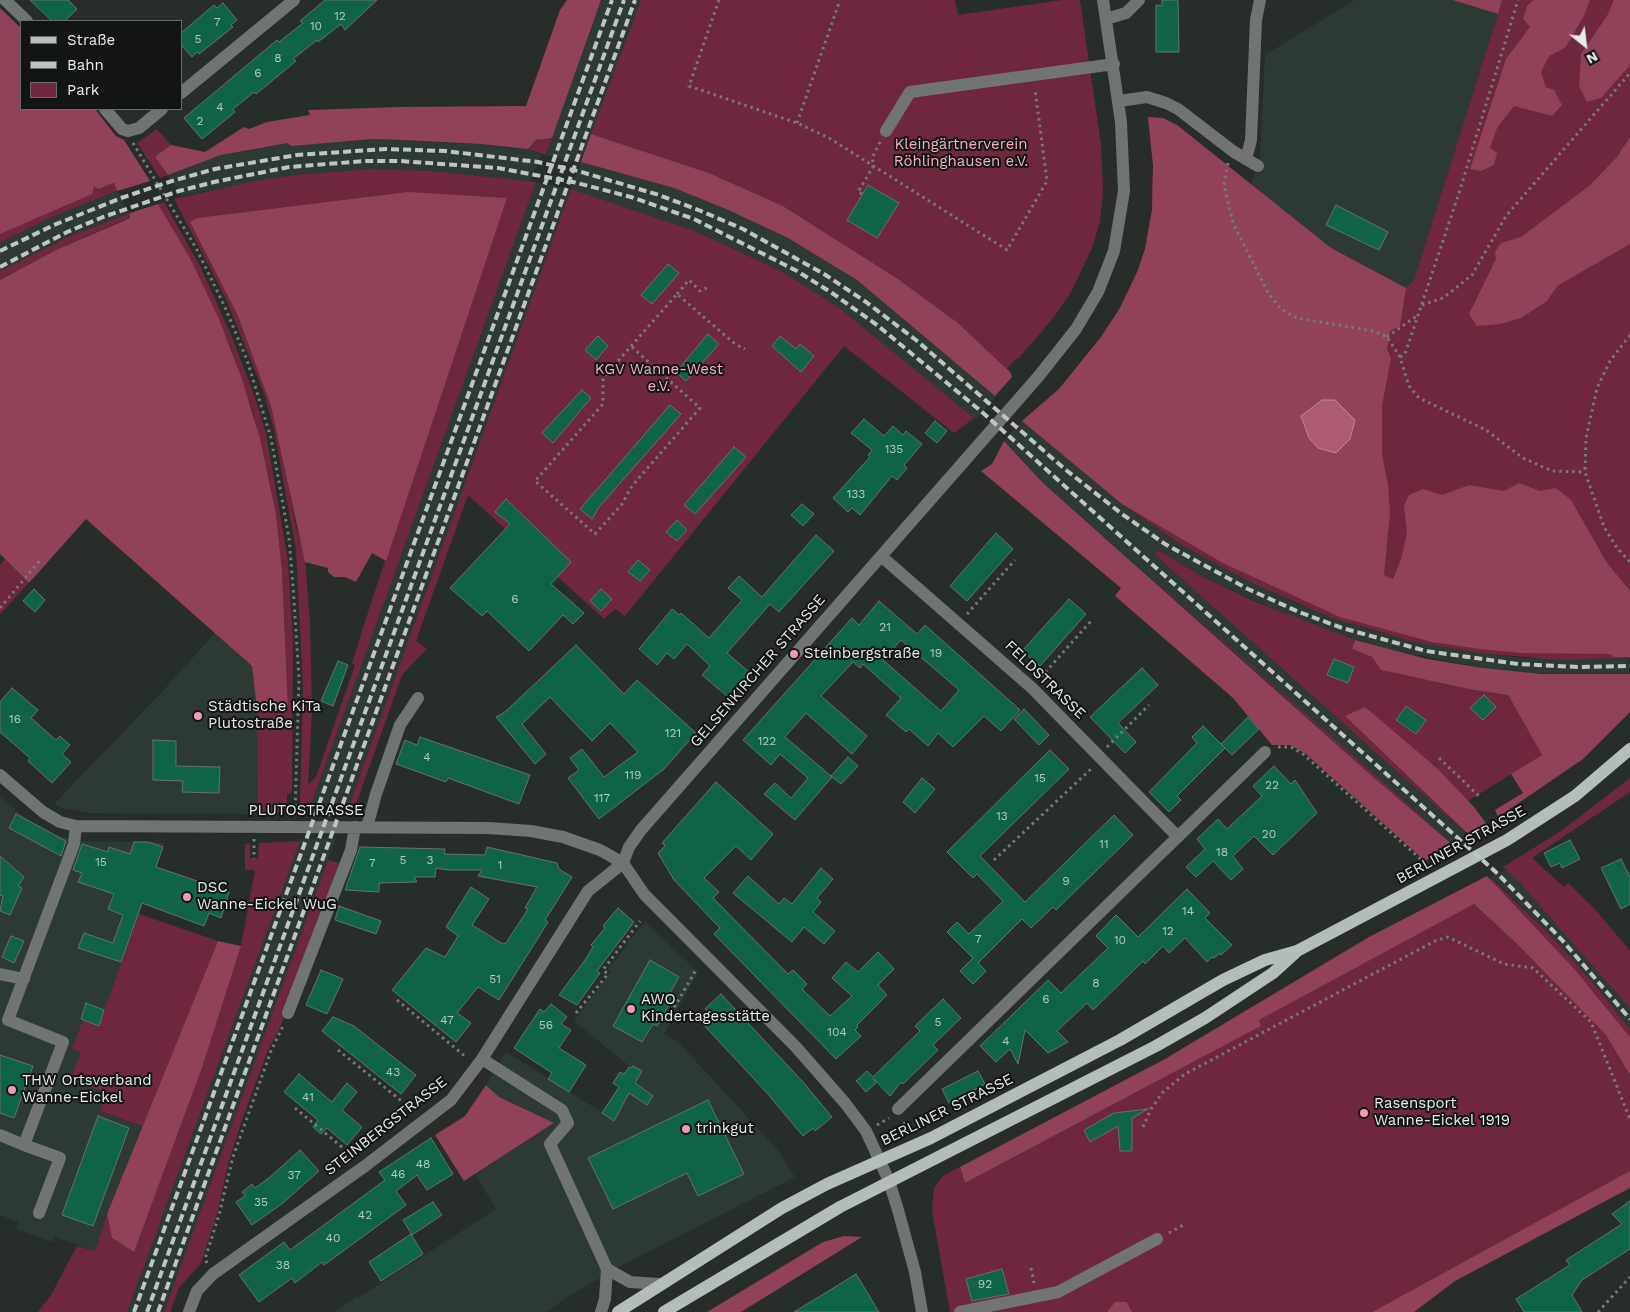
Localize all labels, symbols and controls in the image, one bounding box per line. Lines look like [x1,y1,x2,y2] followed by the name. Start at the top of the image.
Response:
[334,9,346,23] house number: 12
[214,15,220,29] house number: 7
[310,19,322,33] house number: 10
[20,20,182,110] legend
[1560,20,1610,70] north arrow
[67,31,115,49] text: Straße
[195,32,201,46] house number: 5
[1584,49,1601,68] text: N
[274,51,282,65] house number: 8
[67,56,104,74] text: Bahn
[254,66,262,80] house number: 6
[67,81,99,99] text: Park
[216,100,224,114] house number: 4
[197,114,203,128] house number: 2
[894,136,1028,171] park label: Kleingärtnerverein Röhlinghausen e.V.
[595,361,723,396] park label: KGV Wanne-West e.V.
[885,442,903,456] house number: 135
[847,487,865,501] house number: 133
[687,591,829,751] street label: GELSENKIRCHER STRASSE
[511,592,519,606] house number: 6
[879,620,891,634] house number: 21
[1001,637,1089,723] street label: FELDSTRASSE
[804,645,920,663] place label: Steinbergstraße
[930,646,942,660] house number: 19
[788,648,800,660] marker: Steinbergstraße
[208,698,321,733] place label: Städtische KiTa Plutostraße
[192,710,204,722] marker: Städtische KiTa Plutostraße
[9,712,21,726] house number: 16
[665,726,681,740] house number: 121
[758,734,776,748] house number: 122
[423,750,431,764] house number: 4
[625,768,641,782] house number: 119
[1034,771,1046,785] house number: 15
[1265,778,1279,792] house number: 22
[594,791,610,805] house number: 117
[248,802,364,820] street label: PLUTOSTRASSE
[1393,802,1529,888] street label: BERLINER STRASSE
[996,809,1008,823] house number: 13
[1262,827,1276,841] house number: 20
[1099,837,1109,851] house number: 11
[1216,845,1228,859] house number: 18
[400,853,406,867] house number: 5
[427,853,433,867] house number: 3
[95,855,107,869] house number: 15
[369,856,375,870] house number: 7
[498,858,502,872] house number: 1
[1062,874,1070,888] house number: 9
[197,879,337,914] place label: DSC Wanne-Eickel WuG
[181,891,193,903] marker: DSC Wanne-Eickel WuG
[1182,904,1194,918] house number: 14
[1162,924,1174,938] house number: 12
[975,932,981,946] house number: 7
[1114,933,1126,947] house number: 10
[489,972,501,986] house number: 51
[1092,976,1100,990] house number: 8
[641,991,770,1026] place label: AWO Kindertagesstätte
[1042,992,1050,1006] house number: 6
[625,1003,637,1015] marker: AWO Kindertagesstätte
[440,1013,454,1027] house number: 47
[935,1015,941,1029] house number: 5
[539,1018,553,1032] house number: 56
[827,1025,847,1039] house number: 104
[1002,1034,1010,1048] house number: 4
[386,1065,400,1079] house number: 43
[878,1070,1016,1150] street label: BERLINER STRASSE
[22,1072,152,1107] place label: THW Ortsverband Wanne-Eickel
[321,1073,451,1179] street label: STEINBERGSTRASSE
[6,1084,18,1096] marker: THW Ortsverband Wanne-Eickel
[302,1090,314,1104] house number: 41
[1374,1095,1510,1130] place label: Rasensport Wanne-Eickel 1919
[1358,1107,1370,1119] marker: Rasensport Wanne-Eickel 1919
[696,1120,754,1138] place label: trinkgut
[680,1123,692,1135] marker: trinkgut
[416,1157,430,1171] house number: 48
[391,1167,405,1181] house number: 46
[287,1168,301,1182] house number: 37
[254,1195,268,1209] house number: 35
[358,1208,372,1222] house number: 42
[326,1231,340,1245] house number: 40
[276,1258,290,1272] house number: 38
[978,1277,992,1291] house number: 92

